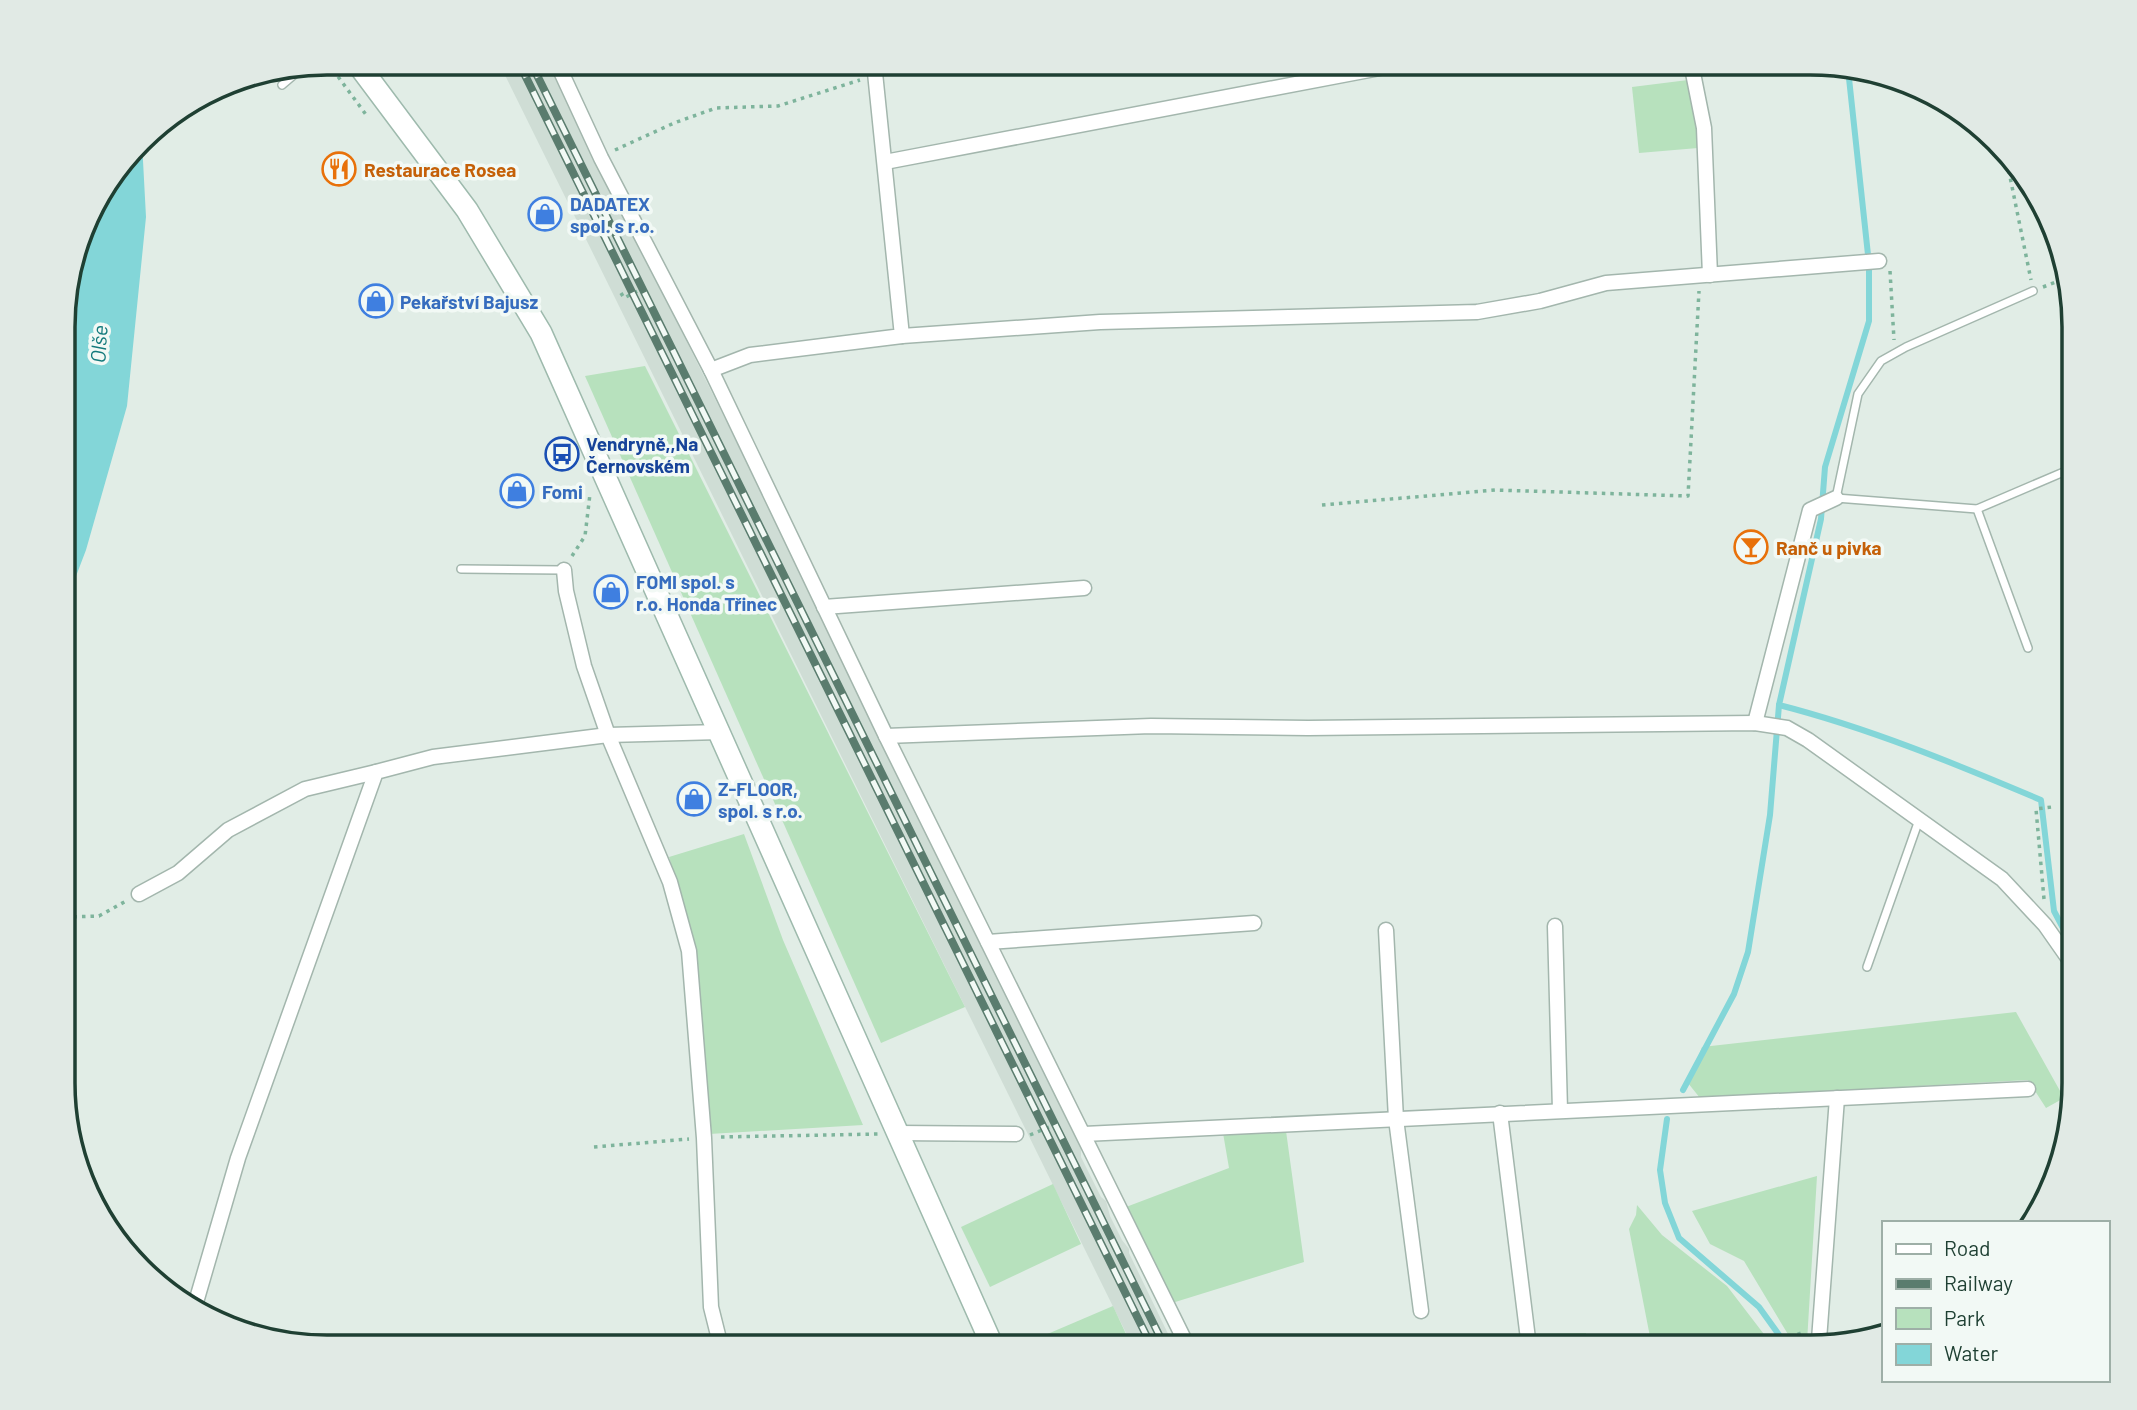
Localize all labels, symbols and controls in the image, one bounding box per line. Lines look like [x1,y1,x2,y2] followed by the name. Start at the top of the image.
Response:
[320,150,358,188] restaurant icon: Restaurace Rosea
[364,158,516,181] place label: Restaurace Rosea
[570,192,655,237] place label: DADATEX spol. s r.o.
[526,195,564,233] shop icon: DADATEX spol. s r.o.
[357,282,395,320] shop icon: Pekařství Bajusz
[400,290,538,313] place label: Pekařství Bajusz
[84,324,112,364] water label: Olše
[586,432,698,477] place label: Vendryně,,Na Černovském
[543,435,581,473] bus stop icon: Vendryně,,Na Černovském
[498,472,536,510] shop icon: Fomi
[542,480,583,503] place label: Fomi
[1732,528,1770,566] bar icon: Ranč u pivka
[1776,536,1881,559] place label: Ranč u pivka
[636,570,777,615] place label: FOMI spol. s r.o. Honda Třinec
[592,573,630,611] shop icon: FOMI spol. s r.o. Honda Třinec
[718,777,803,822] place label: Z-FLOOR, spol. s r.o.
[675,780,713,818] shop icon: Z-FLOOR, spol. s r.o.
[1882,1221,2109,1382] legend
[1944,1235,1990,1260] text: Road
[1944,1270,2013,1295] text: Railway
[1944,1305,1985,1330] text: Park
[1944,1340,1999,1365] text: Water

